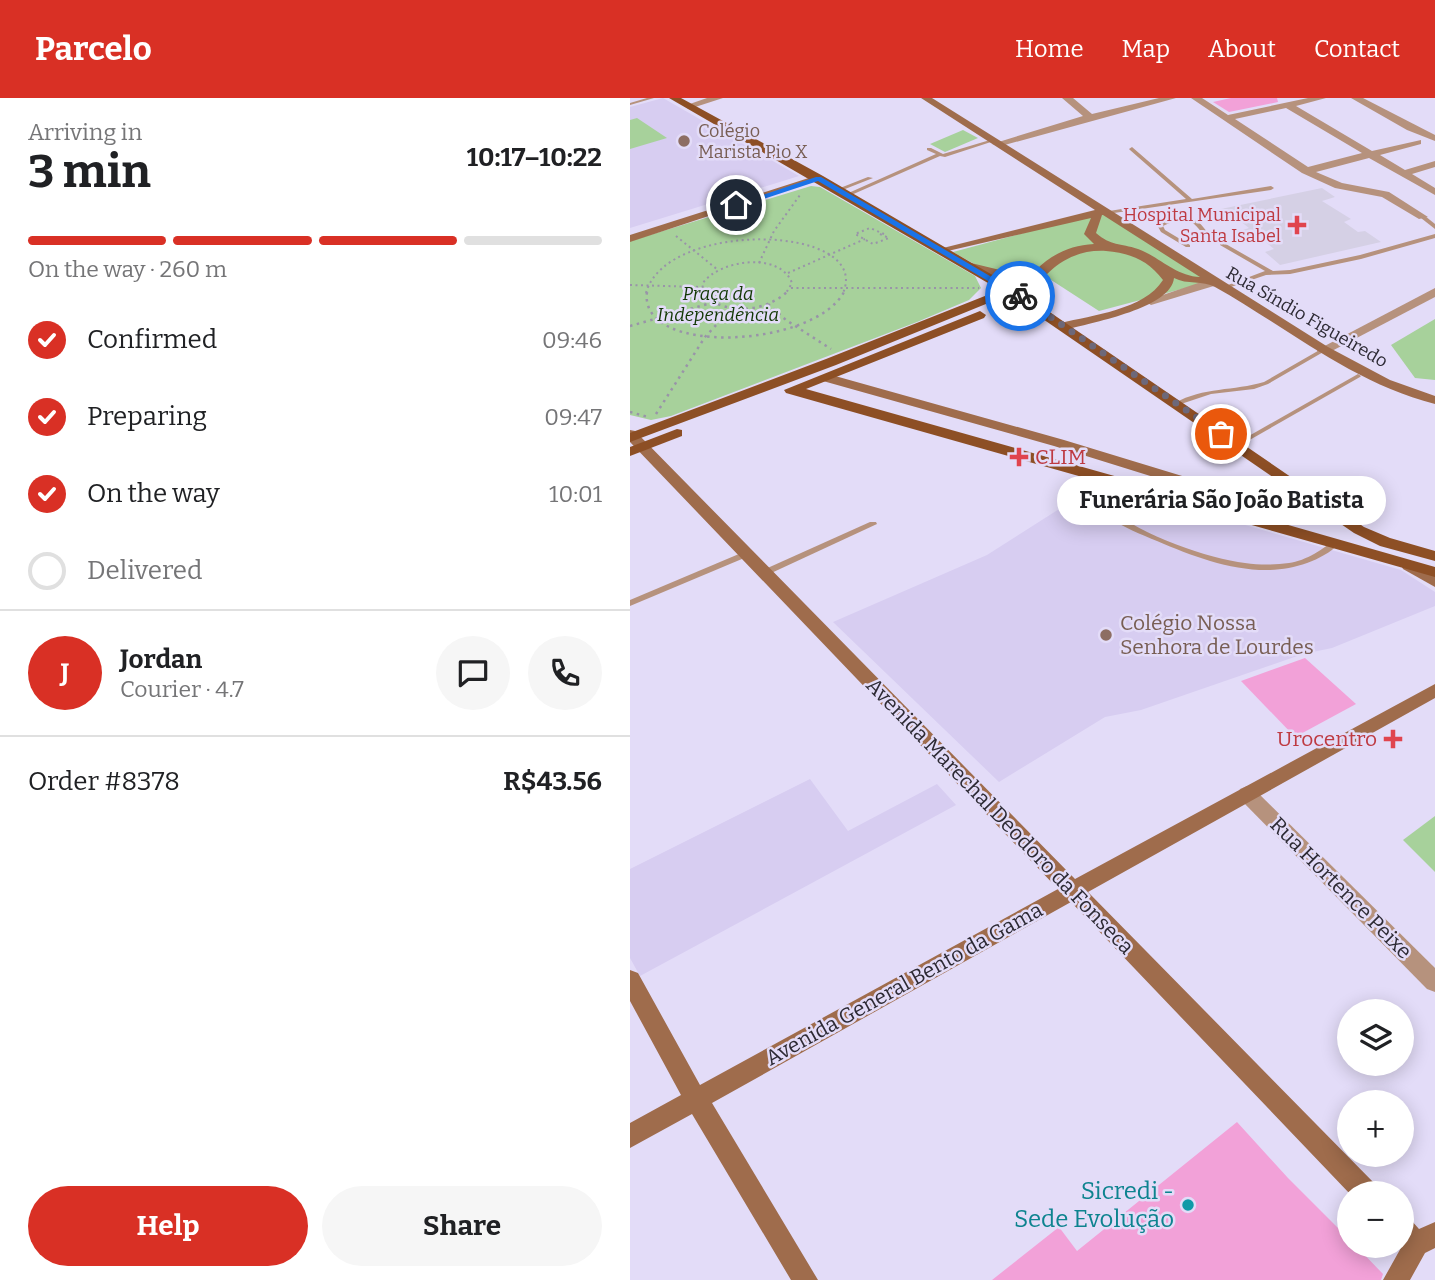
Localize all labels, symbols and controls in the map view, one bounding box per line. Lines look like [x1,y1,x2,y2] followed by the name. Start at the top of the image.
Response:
[35,29,152,69] text: Parcelo
[1015,35,1084,63] text: Home
[1122,35,1170,63] text: Map
[1208,35,1276,63] text: About
[1314,35,1400,63] text: Contact
[28,118,142,146] text: Arriving in
[698,120,808,163] place label: Colégio Marista Pio X
[676,133,692,149] marker: Colégio Marista Pio X
[467,142,602,173] text: 10:17–10:22
[28,144,151,199] text: 3 min
[706,175,766,235] pin
[717,186,755,224] icon: home
[1123,204,1281,247] place label: Hospital Municipal Santa Isabel
[1287,215,1307,235] marker: Hospital Municipal Santa Isabel
[28,255,227,283] text: On the way · 260 m
[985,261,1055,331] courier
[1222,262,1392,372] street label: Rua Síndio Figueiredo
[1001,277,1039,315] icon: bike
[657,283,779,326] park label: Praça da Independência
[28,321,66,359] icon: check
[87,324,217,355] text: Confirmed
[542,326,602,354] text: 09:46
[28,398,66,436] icon: check
[87,401,207,432] text: Preparing
[544,403,602,431] text: 09:47
[1191,404,1251,464] pin
[1202,415,1240,453] icon: bag
[1035,444,1086,470] place label: CLIM
[1009,447,1029,467] marker: CLIM
[28,475,66,513] icon: check
[1056,476,1386,525] callout: Funerária São João Batista
[87,478,220,509] text: On the way
[549,480,602,508] text: 10:01
[1079,486,1364,514] text: Funerária São João Batista
[87,555,202,586] text: Delivered
[1120,610,1314,660] place label: Colégio Nossa Senhora de Lourdes
[1098,627,1114,643] marker: Colégio Nossa Senhora de Lourdes
[436,636,510,710] button: chat
[528,636,602,710] button: phone
[120,644,202,675] text: Jordan
[61,658,69,689] text: J
[861,672,1140,960] street label: Avenida Marechal Deodoro da Fonseca
[120,675,244,703] text: Courier · 4.7
[1277,726,1377,752] place label: Urocentro
[1383,729,1403,749] marker: Urocentro
[28,766,180,797] text: Order #8378
[503,766,602,797] text: R$43.56
[1265,812,1417,964] street label: Rua Hortence Peixe
[761,896,1048,1071] street label: Avenida General Bento da Gama
[1337,999,1414,1258] map controls
[1337,999,1414,1076] button: layers
[1337,1090,1414,1167] button: +
[1014,1177,1174,1233] place label: Sicredi - Sede Evolução
[1337,1181,1414,1258] button: −
[28,1186,308,1266] button: Help
[322,1186,602,1266] button: Share
[1180,1197,1196,1213] marker: Sicredi - Sede Evolução

